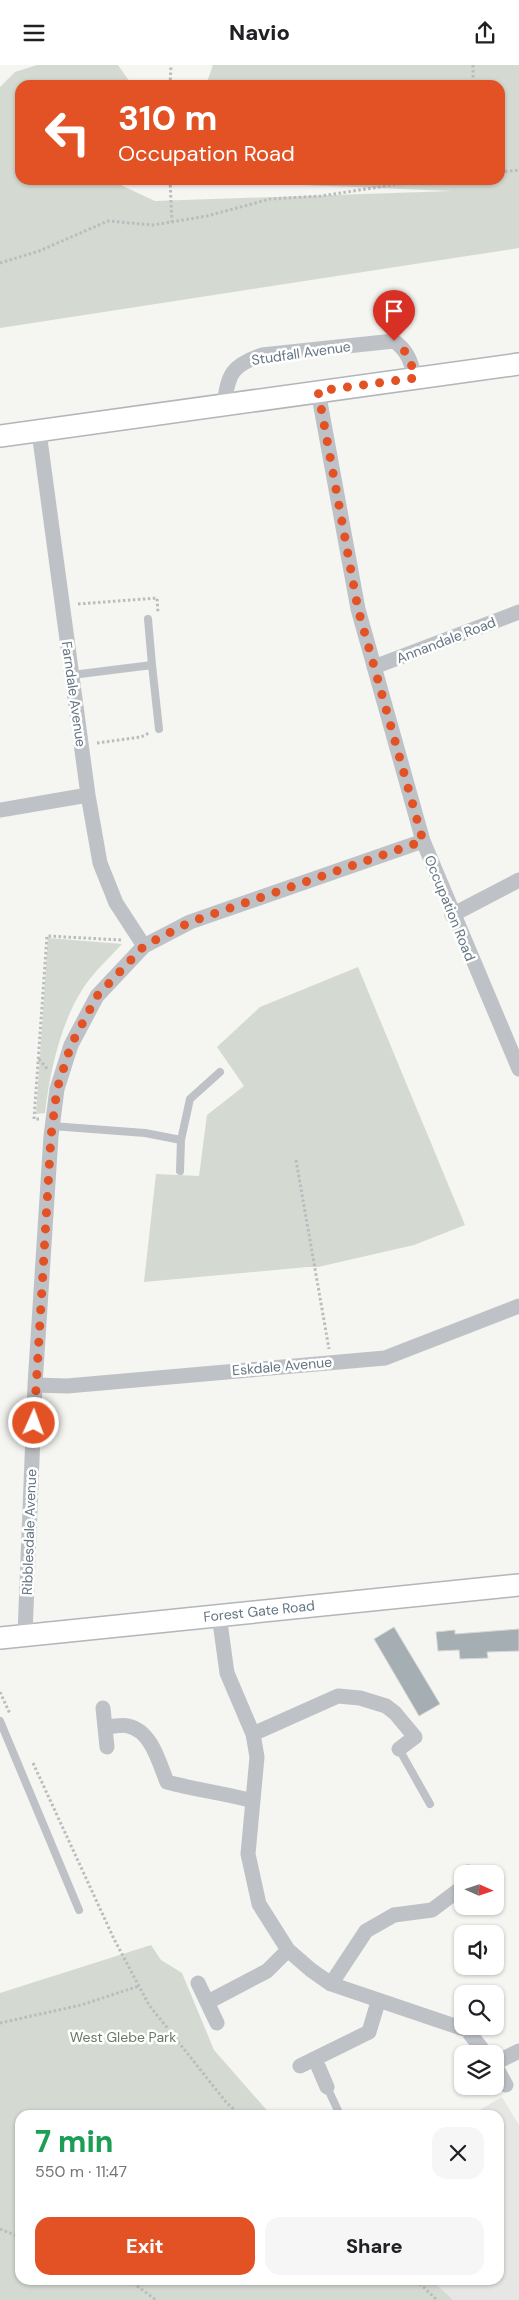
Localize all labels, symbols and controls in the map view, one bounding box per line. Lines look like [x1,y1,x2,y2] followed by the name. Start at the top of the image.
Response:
[229,18,290,47] text: Navio
[20,19,48,47] icon: menu
[471,19,499,47] icon: share
[118,95,217,141] text: 310 m
[35,100,100,165] icon: left
[118,139,295,168] text: Occupation Road
[373,290,415,341] pin
[380,297,408,325] icon: arrive
[250,337,352,369] street label: Studfall Avenue
[394,613,498,667] street label: Annandale Road
[58,640,90,748] street label: Farndale Avenue
[421,852,479,964] street label: Occupation Road
[231,1353,333,1379] street label: Eskdale Avenue
[7,1396,59,1448] position arrow
[18,1469,40,1595] street label: Ribblesdale Avenue
[202,1596,316,1626] street label: Forest Gate Road
[454,1865,504,1915] north arrow
[454,1865,504,2095] map controls
[454,1925,504,1975] button: sound
[454,1985,504,2035] button: search
[70,2028,176,2046] park label: West Glebe Park
[454,2045,504,2095] button: layers
[35,2122,113,2161] text: 7 min
[432,2127,484,2179] button: close
[35,2161,127,2182] text: 550 m · 11:47
[35,2217,255,2275] button: Exit
[265,2217,484,2275] button: Share

